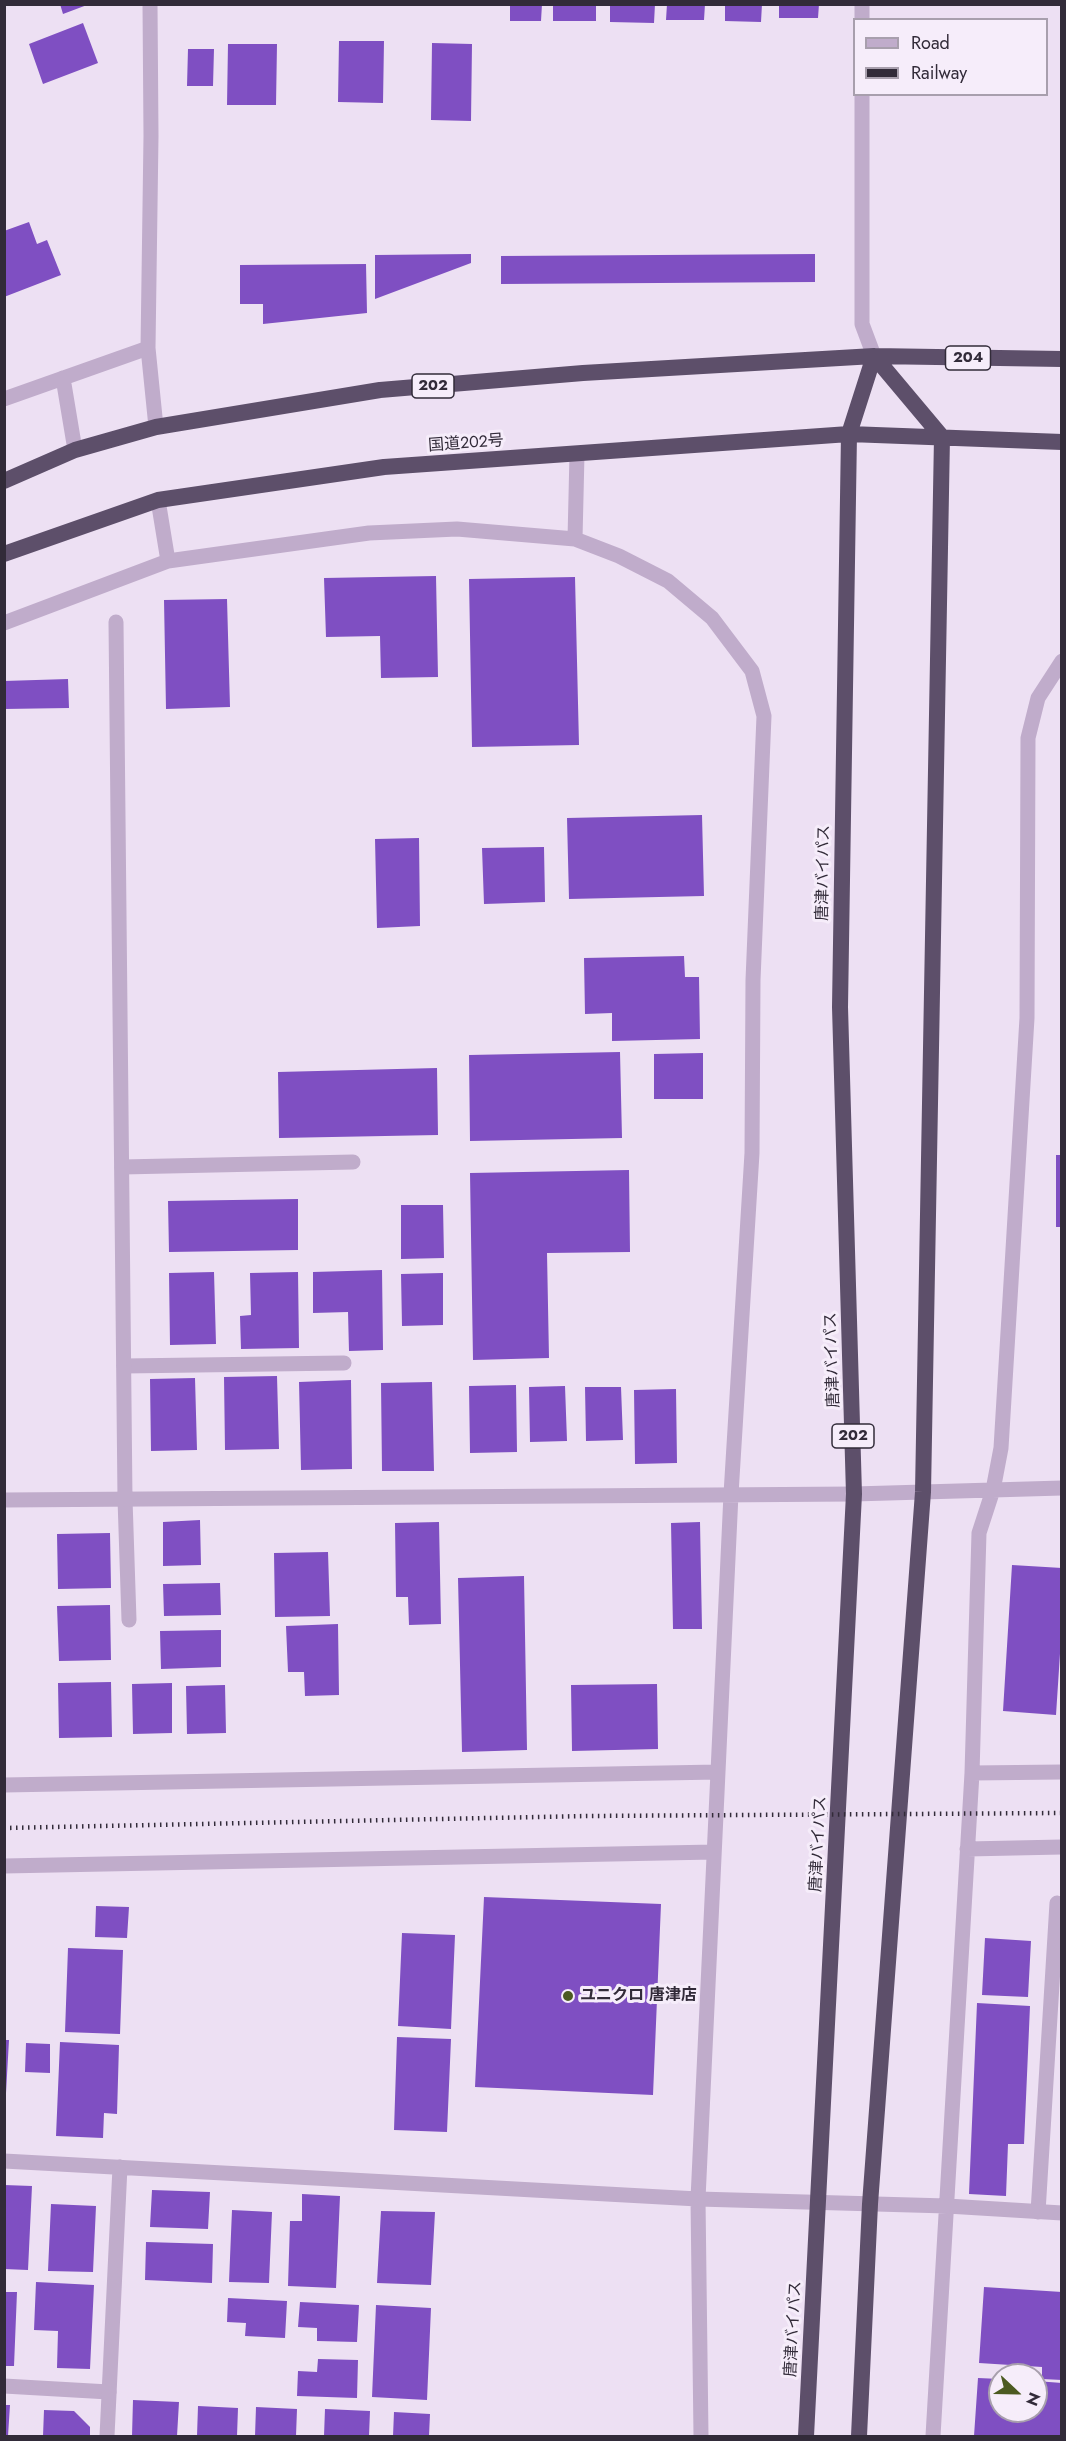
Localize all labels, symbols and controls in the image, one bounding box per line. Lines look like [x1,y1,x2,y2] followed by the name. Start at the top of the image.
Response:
[853,18,1048,96] legend
[911,30,950,56] text: Road
[911,60,967,86] text: Railway
[946,346,990,370] road number: 204
[412,374,454,398] road number: 202
[428,432,504,456] street label: 国道202号
[814,825,834,921] street label: 唐津バイパス
[822,1312,844,1408] street label: 唐津バイパス
[832,1424,874,1448] road number: 202
[807,1796,831,1892] street label: 唐津バイパス
[580,1986,697,2006] place label: ユニクロ 唐津店
[561,1989,575,2003] marker: ユニクロ 唐津店
[782,2281,806,2377] street label: 唐津バイパス
[988,2363,1048,2423] north arrow
[1020,2389,1046,2409] text: N

